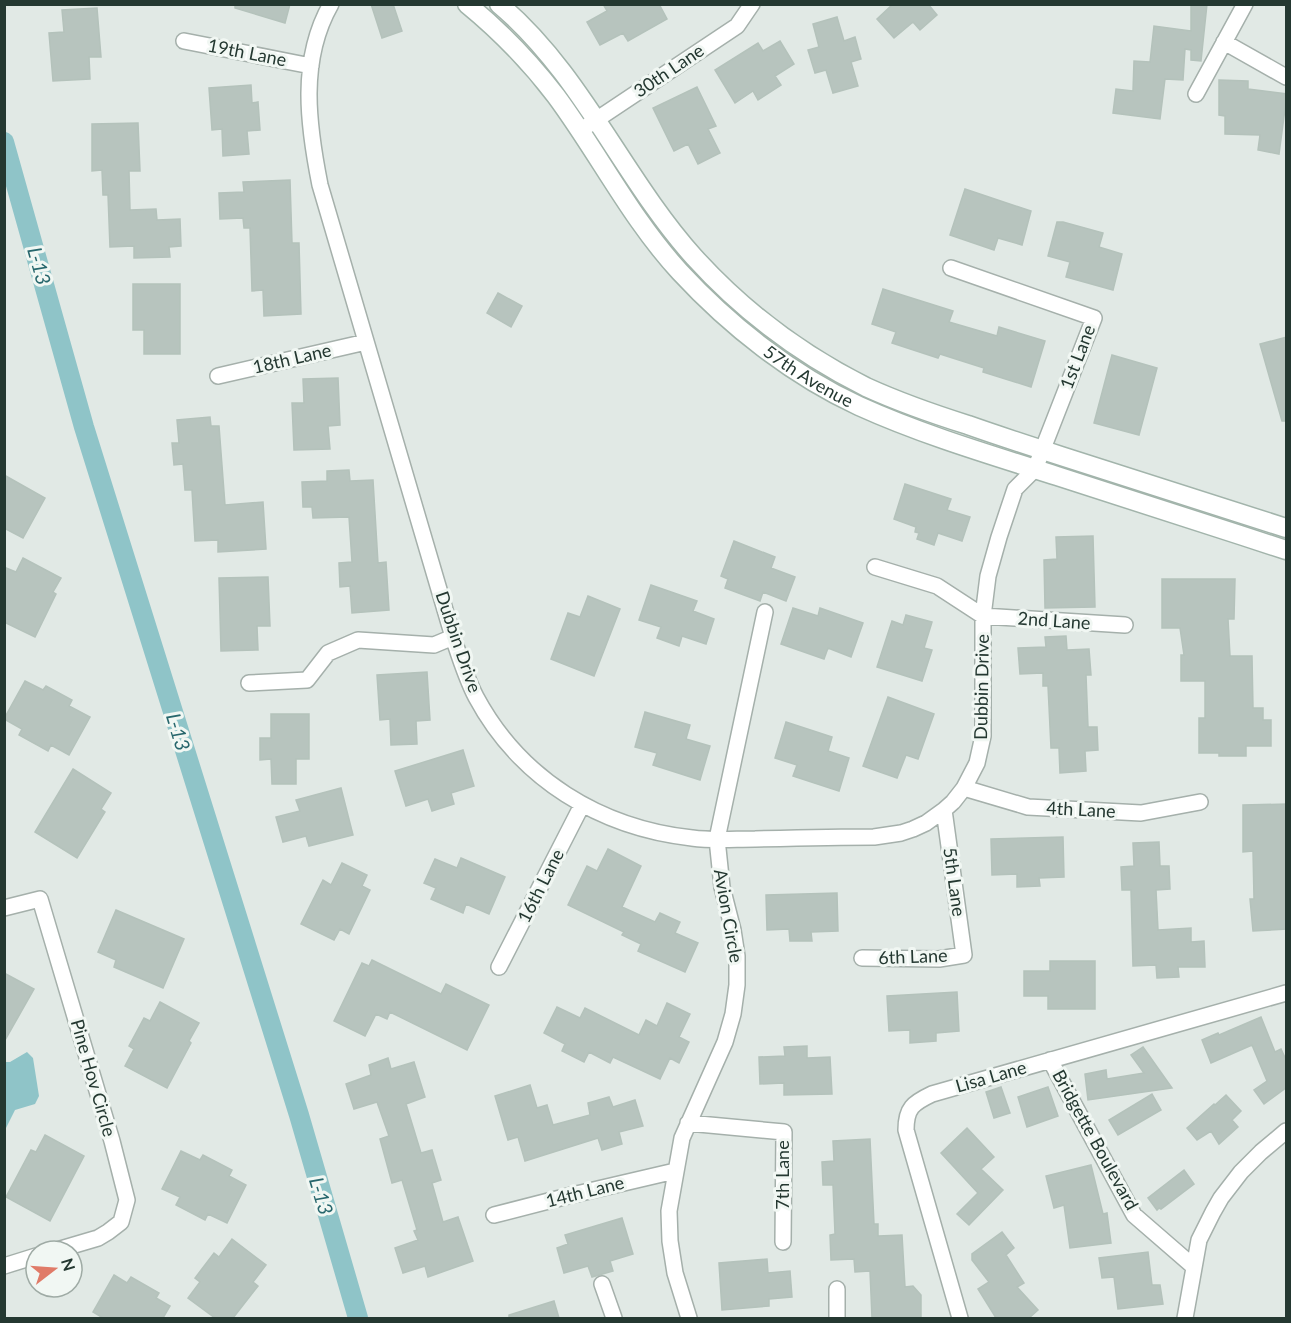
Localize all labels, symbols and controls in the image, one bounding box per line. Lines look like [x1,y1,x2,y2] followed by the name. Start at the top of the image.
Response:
[206,34,288,70] street label: 19th Lane
[629,39,708,102] street label: 30th Lane
[23,244,57,287] water label: L-13
[1055,321,1099,392] street label: 1st Lane
[250,338,333,378] street label: 18th Lane
[760,340,857,411] street label: 57th Avenue
[431,588,487,695] street label: Dubbin Drive
[1017,606,1091,634] street label: 2nd Lane
[969,634,993,740] street label: Dubbin Drive
[162,710,196,754] water label: L-13
[1046,796,1116,822] street label: 4th Lane
[512,845,568,926] street label: 16th Lane
[939,846,971,918] street label: 5th Lane
[710,867,748,964] street label: Avion Circle
[878,944,948,968] street label: 6th Lane
[67,1017,121,1139] street label: Pine Hov Circle
[953,1055,1029,1097] street label: Lisa Lane
[1048,1066,1144,1214] street label: Bridgette Boulevard
[771,1140,793,1210] street label: 7th Lane
[543,1171,626,1211] street label: 14th Lane
[305,1174,339,1218] water label: L-13
[24,1239,84,1299] north arrow
[58,1256,80,1273] text: N

